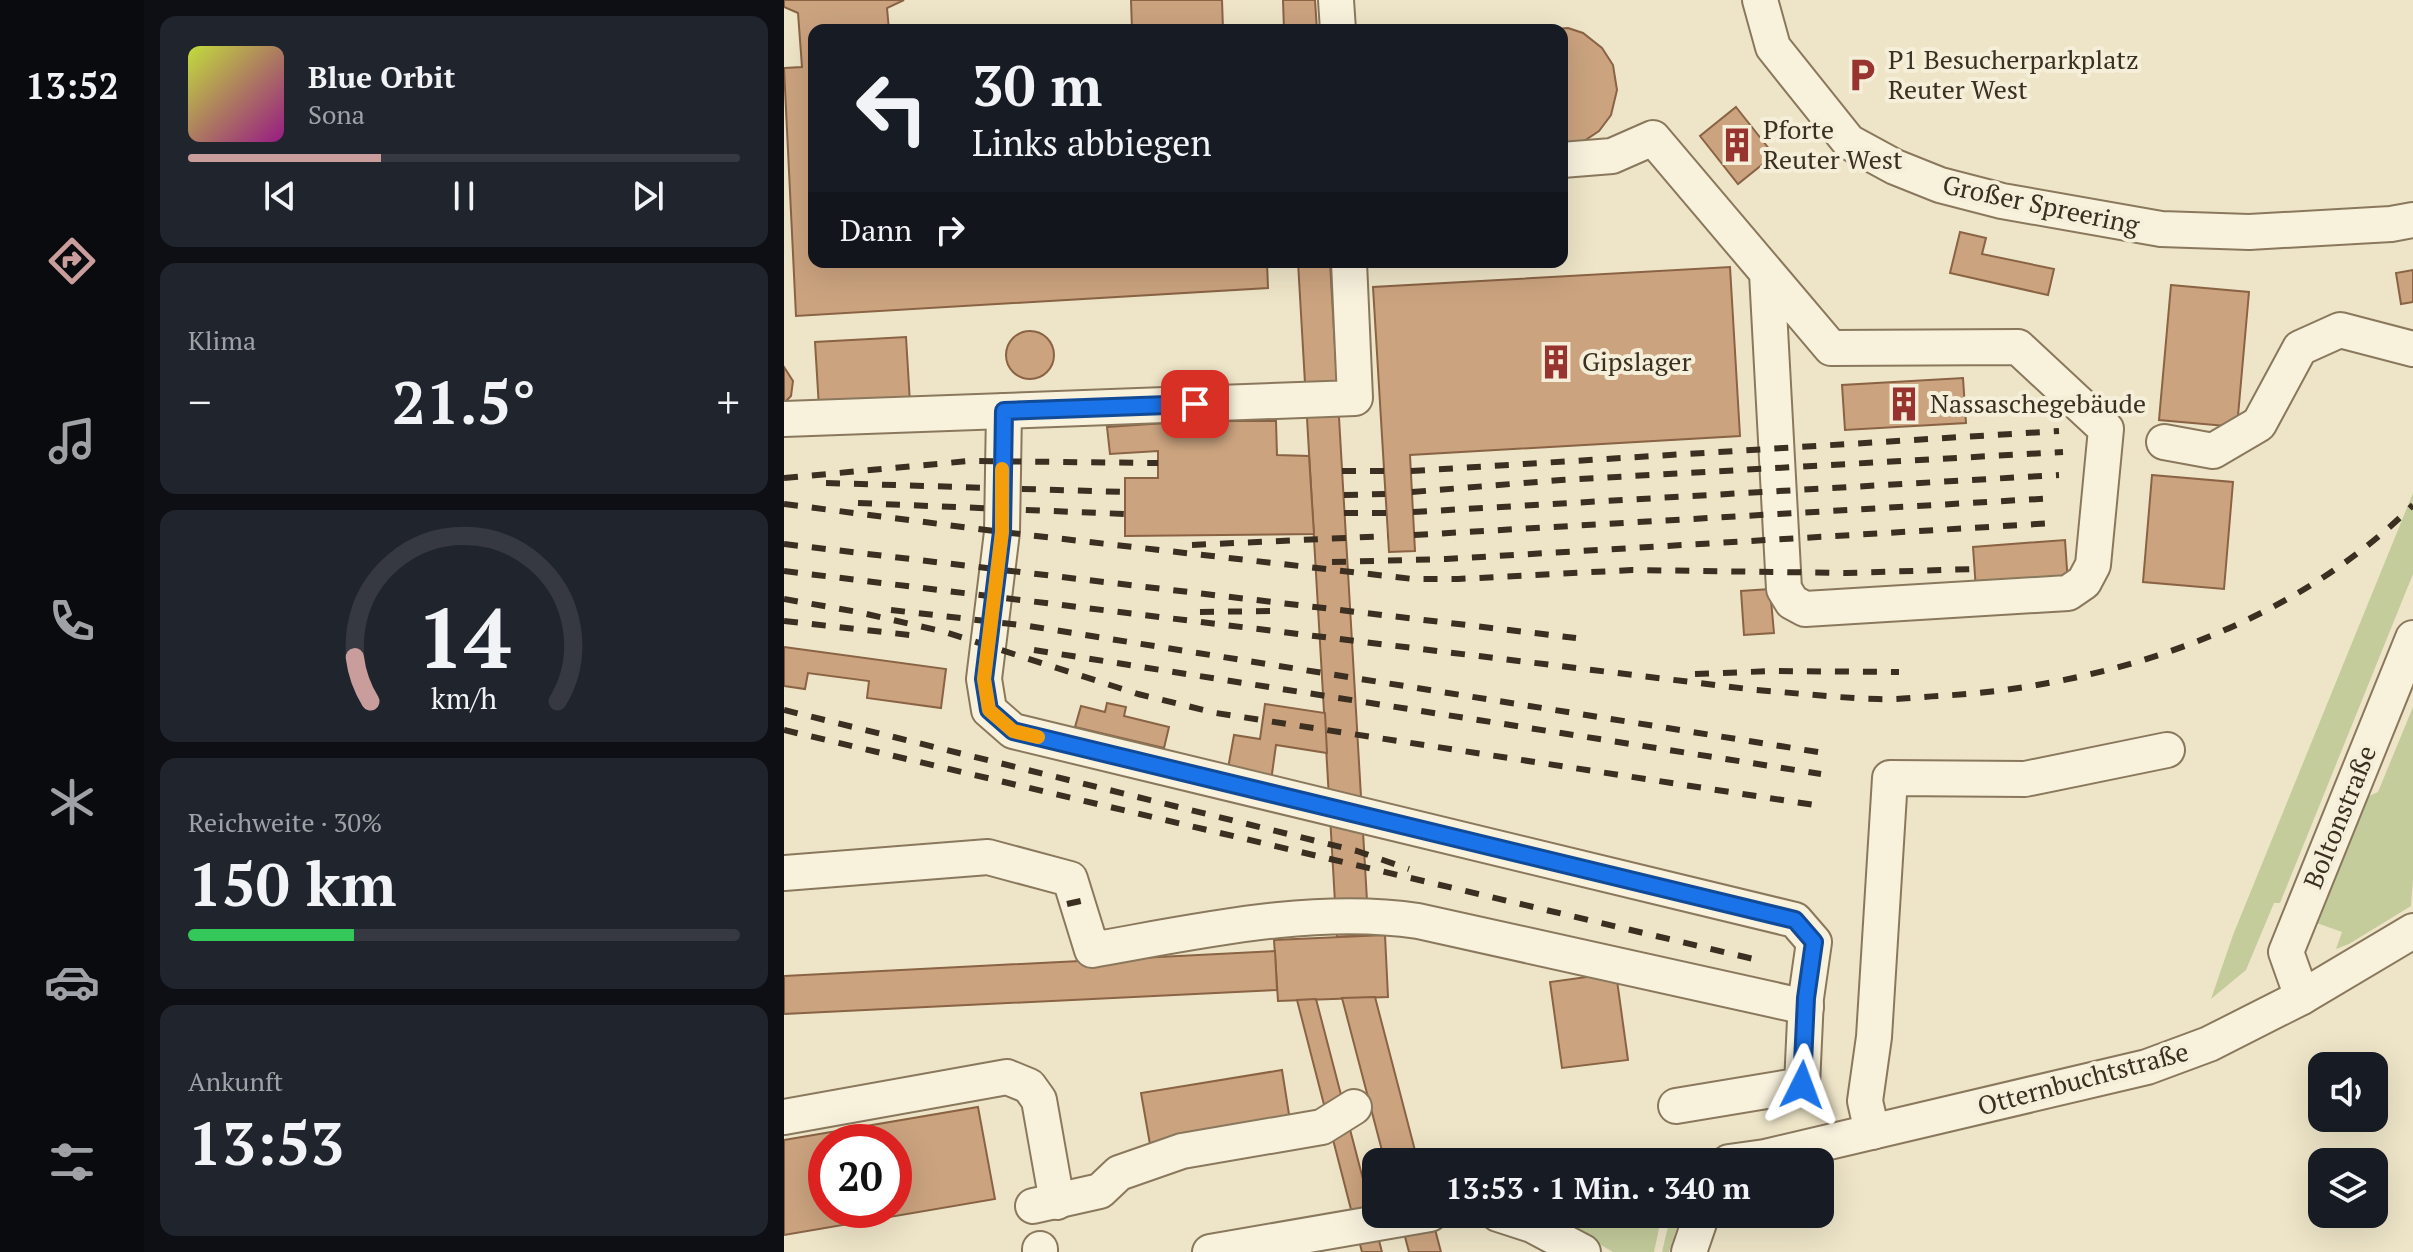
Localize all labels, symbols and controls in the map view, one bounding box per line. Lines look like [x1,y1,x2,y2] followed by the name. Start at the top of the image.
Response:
[1888,42,2139,106] place label: P1 Besucherparkplatz Reuter West
[972,48,1102,122] text: 30 m
[840,56,944,160] icon: left
[1843,56,1881,94] parking icon: P1 Besucherparkplatz Reuter West
[308,57,455,97] text: Blue Orbit
[25,62,119,109] text: 13:52
[308,97,365,131] text: Sona
[1763,112,1903,176] place label: Pforte Reuter West
[972,119,1212,166] text: Links abbiegen
[1718,126,1756,164] building icon: Pforte Reuter West
[1940,167,2143,242] street label: Großer Spreering
[258,174,302,218] icon: previous
[442,174,486,218] icon: pause
[626,174,670,218] icon: next
[928,208,972,252] icon: right
[840,210,912,250] text: Dann
[44,233,100,289] icon: directions
[188,323,256,357] text: Klima
[1537,343,1575,381] building icon: Gipslager
[1582,344,1691,378] place label: Gipslager
[392,362,536,441] text: 21.5°
[1161,370,1229,438] pin
[188,372,211,431] text: −
[717,372,740,431] text: +
[1173,382,1217,426] icon: arrive
[1885,385,1923,423] building icon: Nassaschegebäude
[1930,386,2146,420] place label: Nassaschegebäude
[44,413,100,469] icon: music
[417,582,511,692] text: 14
[44,593,100,649] icon: phone
[431,679,497,717] text: km/h
[2295,740,2383,893] street label: Boltonstraße
[44,774,100,830] icon: climate
[188,805,382,839] text: Reichweite · 30%
[188,844,396,923] text: 150 km
[44,954,100,1010] icon: car
[1974,1034,2192,1123] street label: Otternbuchtstraße
[1760,1043,1844,1127] position arrow
[2308,1052,2388,1228] map controls
[2308,1052,2388,1132] button: sound
[188,1064,283,1098] text: Ankunft
[188,1103,344,1182] text: 13:53
[808,1124,912,1228] speed limit sign: 20
[44,1134,100,1190] icon: filters
[2308,1148,2388,1228] button: layers
[1446,1168,1750,1208] text: 13:53 · 1 Min. · 340 m

